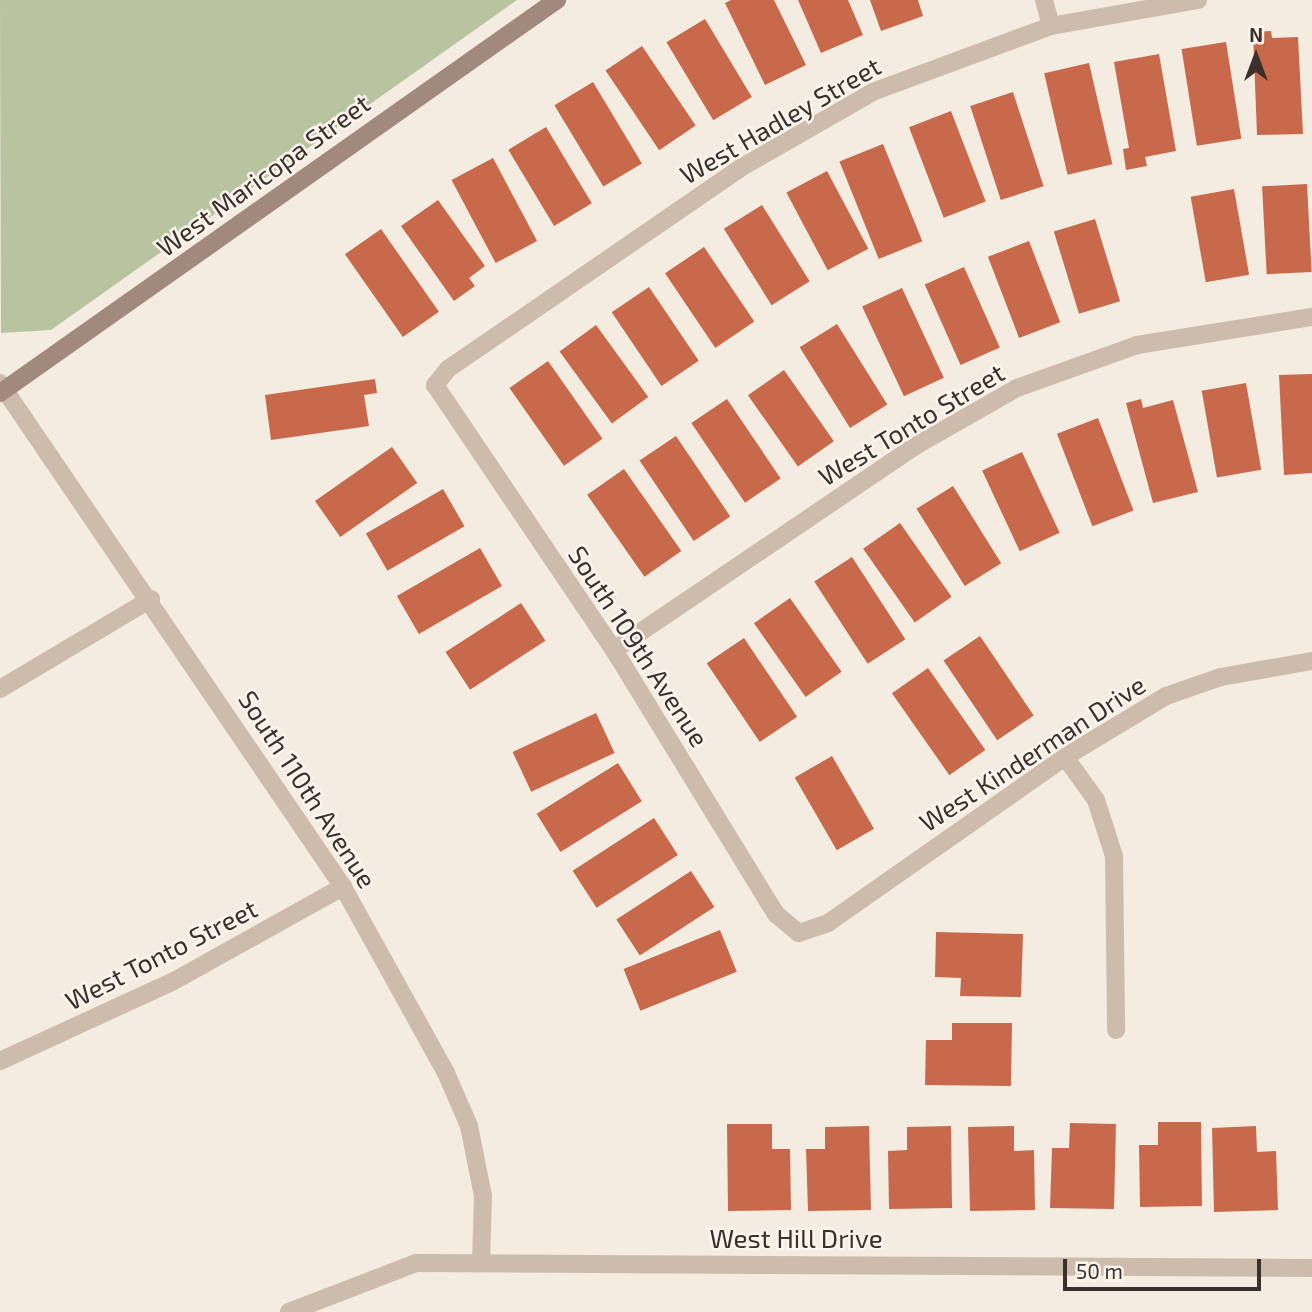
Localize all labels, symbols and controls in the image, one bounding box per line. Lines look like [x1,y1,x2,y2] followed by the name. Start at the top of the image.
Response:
[1221,21,1291,91] north arrow
[1249,23,1263,46] text: N
[674,50,886,190] street label: West Hadley Street
[150,87,376,263] street label: West Maricopa Street
[812,356,1010,492] street label: West Tonto Street
[562,539,716,753] street label: South 109th Avenue
[913,668,1151,838] street label: West Kinderman Drive
[232,684,384,894] street label: South 110th Avenue
[60,892,262,1016] street label: West Tonto Street
[709,1222,883,1254] street label: West Hill Drive
[1067,1246,1265,1290] scale bar
[1076,1258,1123,1283] text: 50 m

